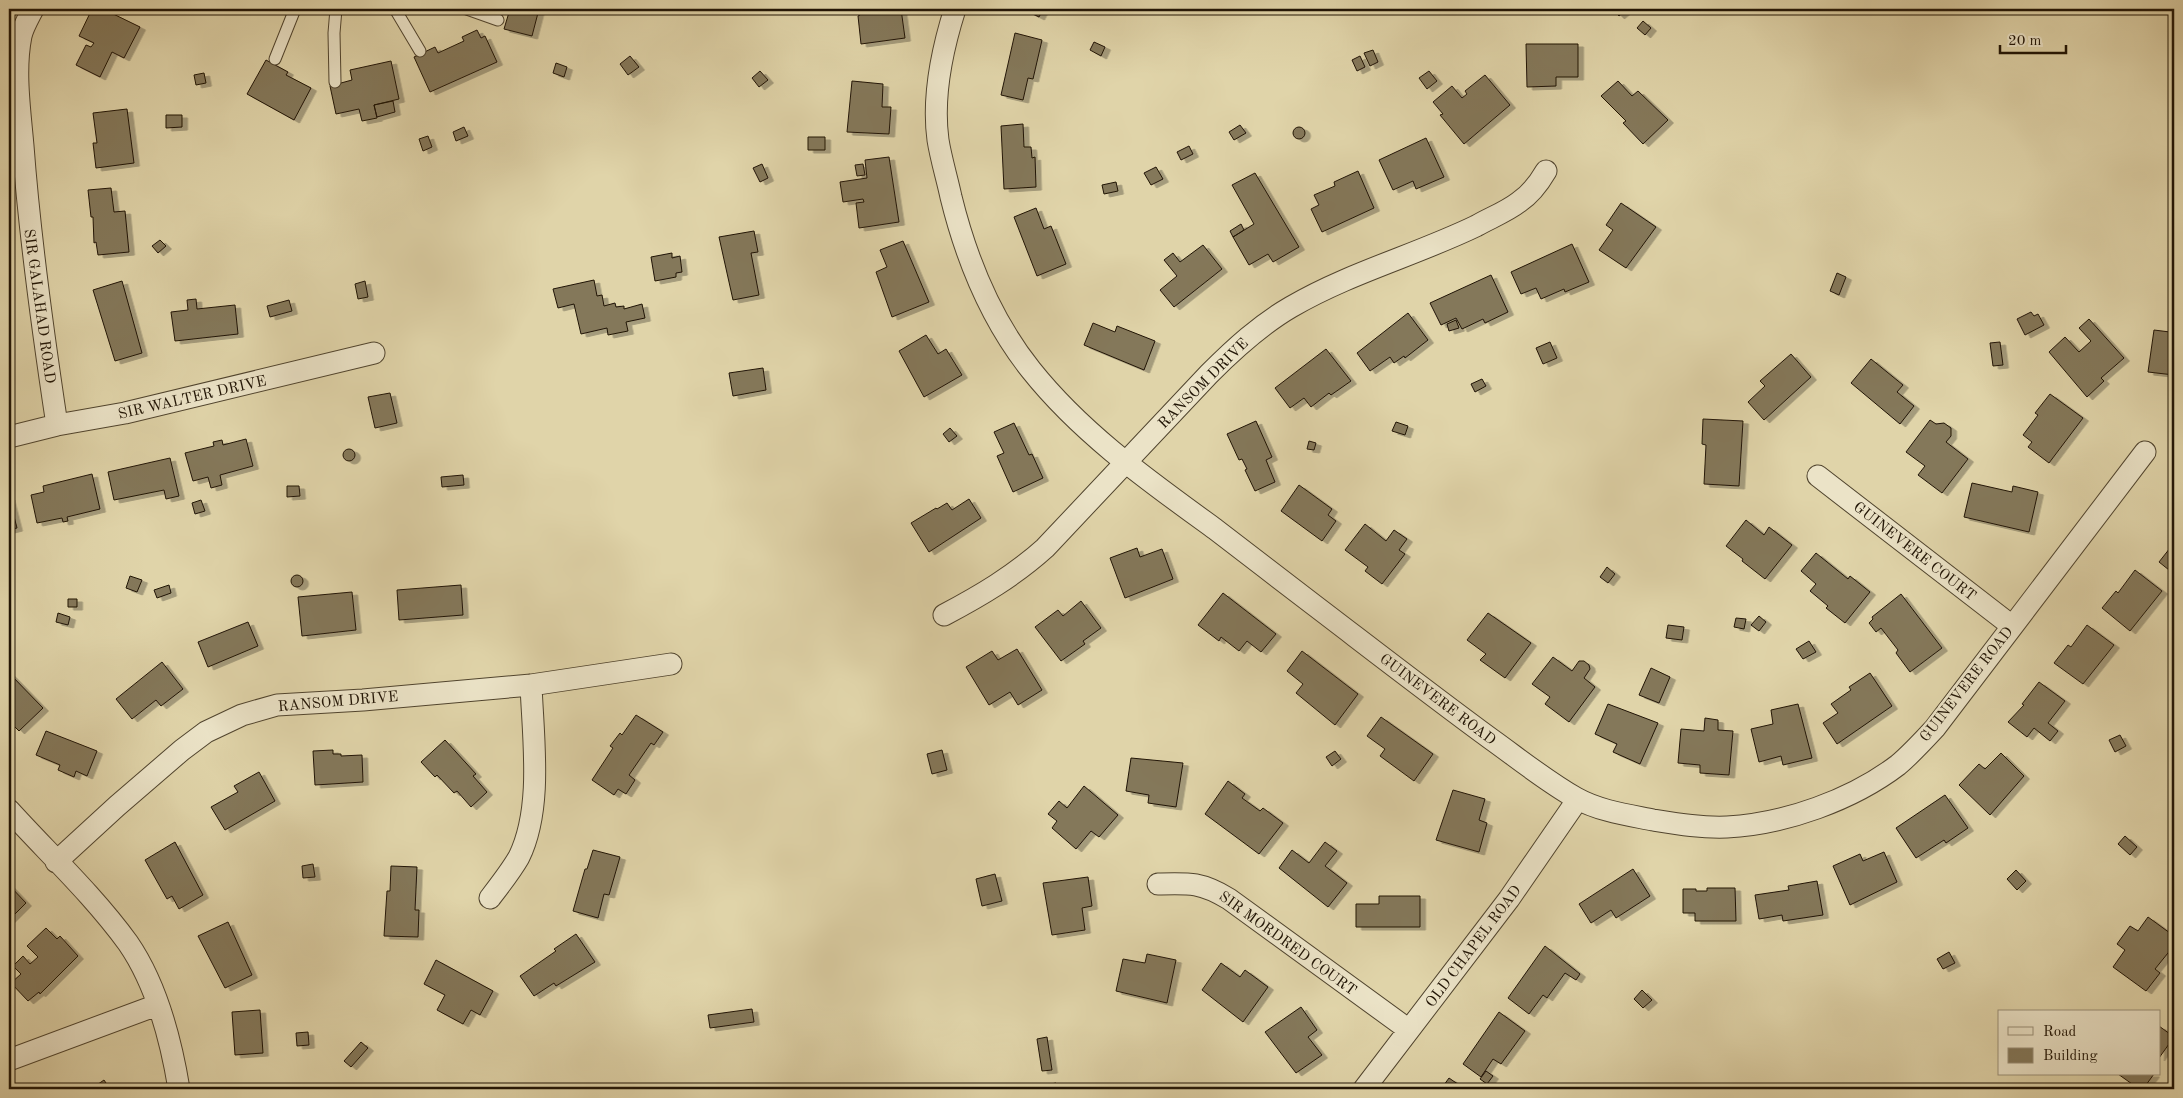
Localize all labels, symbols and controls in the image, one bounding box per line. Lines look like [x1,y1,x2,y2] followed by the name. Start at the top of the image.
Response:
[2000,22,2067,54] scale bar
[2008,34,2042,49] text: 20 m
[20,228,57,385] street label: SIR GALAHAD ROAD
[1156,336,1252,432] street label: RANSOM DRIVE
[117,374,268,423] street label: SIR WALTER DRIVE
[1850,500,1978,605] street label: GUINEVERE COURT
[1918,625,2017,745] street label: GUINEVERE ROAD
[1376,652,1498,749] street label: GUINEVERE ROAD
[277,690,399,715] street label: RANSOM DRIVE
[1424,883,1525,1011] street label: OLD CHAPEL ROAD
[1216,889,1359,999] street label: SIR MORDRED COURT
[1998,1010,2160,1076] legend
[2043,1025,2077,1040] text: Road
[2043,1049,2098,1064] text: Building

